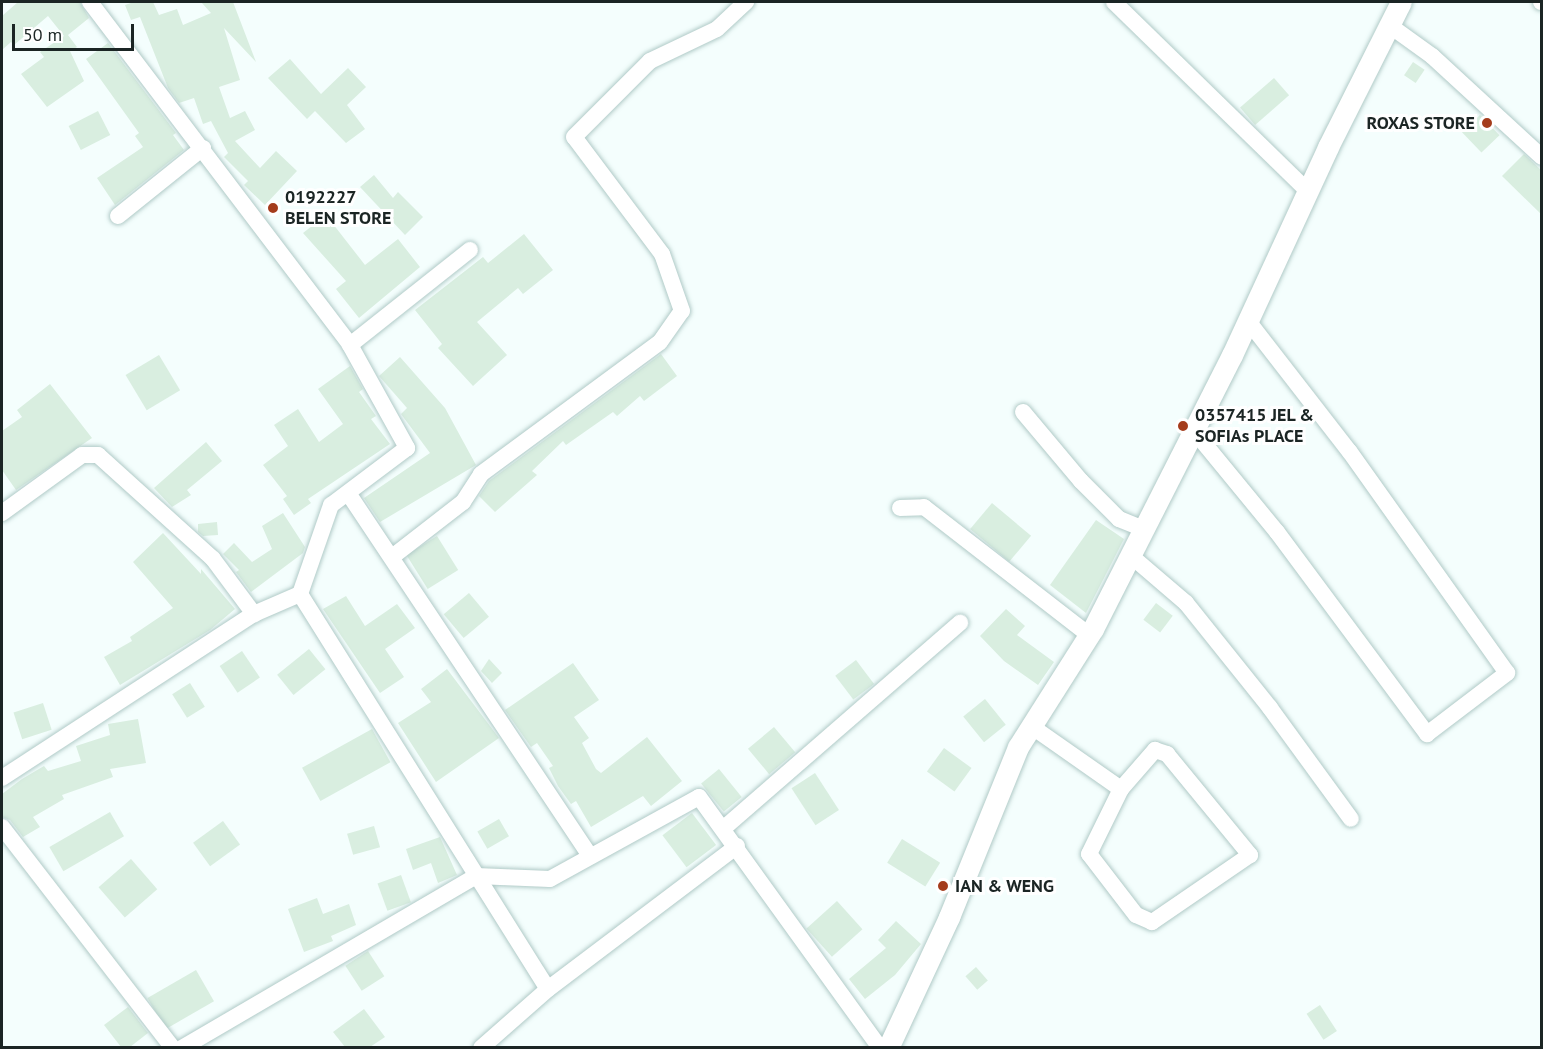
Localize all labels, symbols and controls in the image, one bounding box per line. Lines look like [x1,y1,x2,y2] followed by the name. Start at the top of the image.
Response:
[15,12,136,50] scale bar
[23,23,62,46] text: 50 m
[1366,112,1475,134] place label: ROXAS STORE
[1480,116,1494,130] marker: ROXAS STORE
[285,187,391,230] place label: 0192227 BELEN STORE
[266,201,280,215] marker: 0192227 BELEN STORE
[1195,405,1315,448] place label: 0357415 JEL & SOFIAs PLACE
[1176,419,1190,433] marker: 0357415 JEL & SOFIAs PLACE
[955,875,1054,897] place label: IAN & WENG
[936,879,950,893] marker: IAN & WENG

